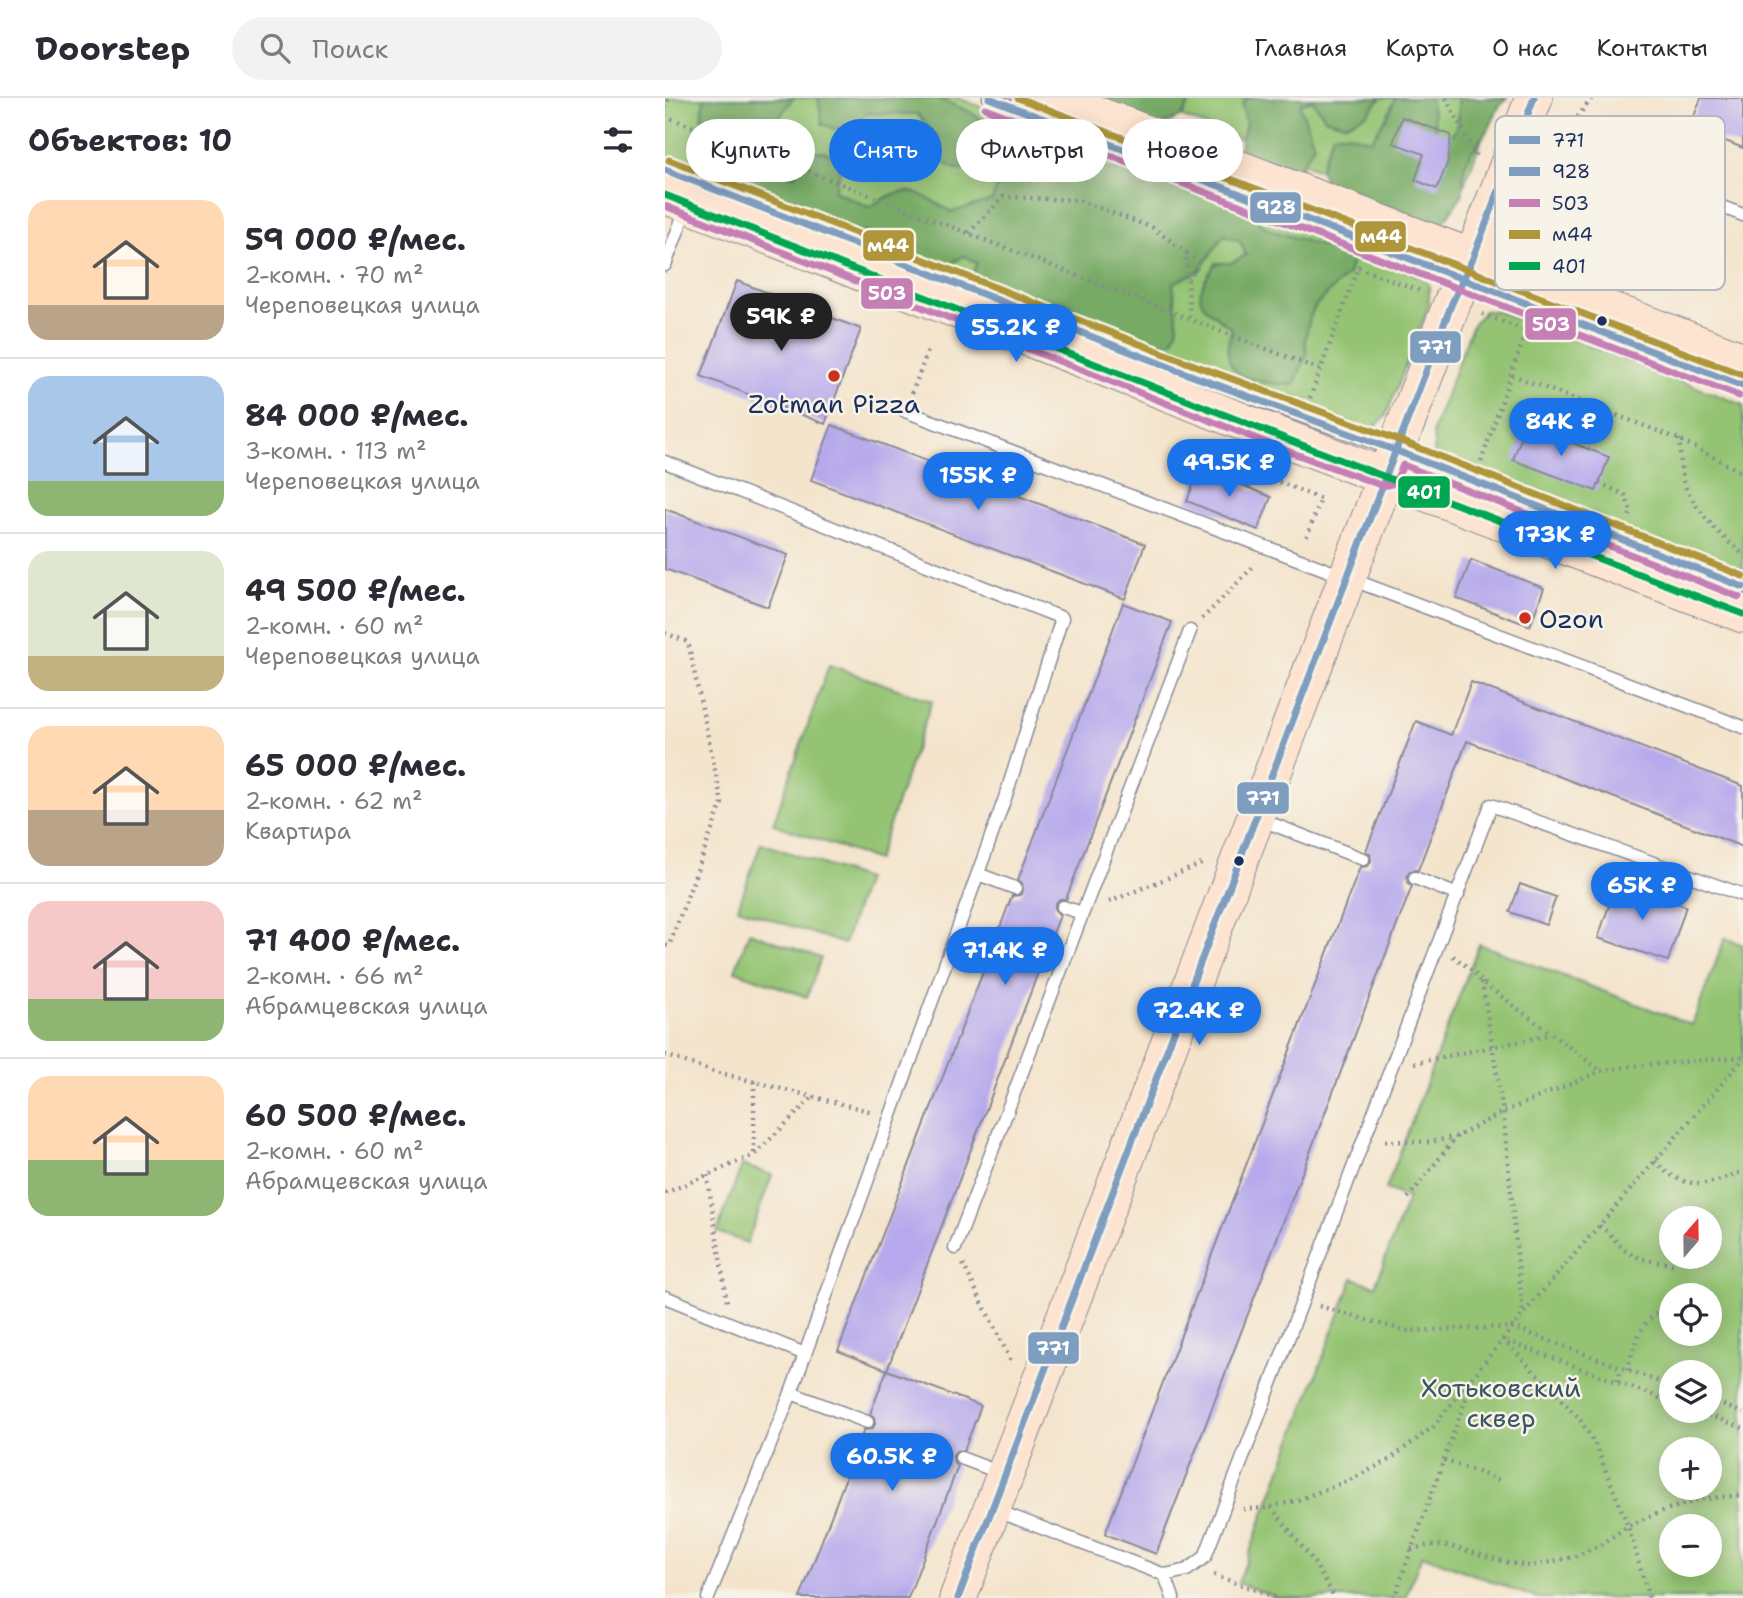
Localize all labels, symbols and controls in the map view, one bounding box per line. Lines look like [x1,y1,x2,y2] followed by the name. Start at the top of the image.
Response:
[232,17,722,80] search box
[35,26,190,71] text: Doorstep
[256,29,294,67] icon: search
[312,31,388,66] text: Поиск
[1254,32,1347,64] text: Главная
[1385,32,1454,64] text: Карта
[1492,32,1558,64] text: О нас
[1596,32,1708,64] text: Контакты
[1495,116,1725,290] legend
[686,119,815,182] chip: Купить
[829,119,942,182] chip: Снять
[956,119,1108,182] chip: Фильтры
[1122,119,1243,182] chip: Новое
[28,120,232,161] text: Объектов: 10
[599,121,637,159] icon: filters
[1552,128,1584,153] text: 771
[1552,159,1590,184] text: 928
[1249,191,1302,224] line badge: 928
[1552,191,1589,216] text: 503
[1256,195,1296,220] text: 928
[245,219,466,260] text: 59 000 ₽/мес.
[1354,220,1407,253] line badge: м44
[1552,222,1593,247] text: м44
[1360,224,1403,249] text: м44
[84,228,168,312] icon: home
[862,229,915,262] line badge: м44
[867,233,910,258] text: м44
[1552,254,1586,279] text: 401
[245,260,424,290] text: 2-комн. · 70 m²
[860,277,914,310] line badge: 503
[868,281,906,306] text: 503
[245,290,480,320] text: Череповецкая улица
[732,294,830,353] pin: 59K ₽
[746,301,816,331] text: 59K ₽
[951,304,1081,364] pin: 55.2K ₽
[1524,307,1577,341] line badge: 503
[971,312,1061,342] text: 55.2K ₽
[1532,312,1570,337] text: 503
[1595,314,1609,328] unlabelled marker
[1409,330,1462,364] line badge: 771
[1418,335,1452,360] text: 771
[826,368,842,384] marker: Zotman Pizza
[748,386,920,421] place label: Zotman Pizza
[245,395,469,436] text: 84 000 ₽/мес.
[1512,398,1610,458] pin: 84K ₽
[84,404,168,488] icon: home
[1525,406,1597,436] text: 84K ₽
[245,436,427,466] text: 3-комн. · 113 m²
[1164,440,1294,499] pin: 49.5K ₽
[1183,447,1275,477] text: 49.5K ₽
[921,452,1035,512] pin: 155K ₽
[939,460,1017,490] text: 155K ₽
[245,466,480,496] text: Череповецкая улица
[1397,475,1451,509] line badge: 401
[1407,480,1441,505] text: 401
[1498,512,1612,571] pin: 173K ₽
[1514,519,1596,549] text: 173K ₽
[245,570,466,611] text: 49 500 ₽/мес.
[84,579,168,663] icon: home
[1539,601,1604,636] place label: Ozon
[1517,610,1533,626] marker: Ozon
[245,611,423,641] text: 2-комн. · 60 m²
[245,641,480,671] text: Череповецкая улица
[245,745,466,786] text: 65 000 ₽/мес.
[84,754,168,838] icon: home
[1236,781,1290,815] line badge: 771
[245,786,423,816] text: 2-комн. · 62 m²
[1246,786,1280,811] text: 771
[245,816,351,846] text: Квартира
[1232,854,1246,868] unlabelled marker
[1593,862,1691,922] pin: 65K ₽
[1607,870,1677,900] text: 65K ₽
[245,920,460,961] text: 71 400 ₽/мес.
[940,928,1070,987] pin: 71.4K ₽
[84,929,168,1013] icon: home
[962,935,1048,965] text: 71.4K ₽
[245,961,424,991] text: 2-комн. · 66 m²
[1134,988,1264,1047] pin: 72.4K ₽
[245,991,488,1021] text: Абрамцевская улица
[1153,995,1245,1025] text: 72.4K ₽
[245,1095,467,1136] text: 60 500 ₽/мес.
[84,1104,168,1188] icon: home
[245,1136,423,1166] text: 2-комн. · 60 m²
[245,1166,488,1196] text: Абрамцевская улица
[1659,1206,1722,1269] north arrow
[1659,1206,1722,1577] map controls
[1659,1283,1722,1346] button: locate
[1027,1331,1080,1365] line badge: 771
[1036,1336,1070,1361] text: 771
[1659,1360,1722,1423] button: layers
[1421,1370,1581,1435] park label: Хотьковский сквер
[827,1434,957,1493] pin: 60.5K ₽
[1659,1437,1722,1500] button: +
[846,1441,938,1471] text: 60.5K ₽
[1659,1514,1722,1577] button: −

